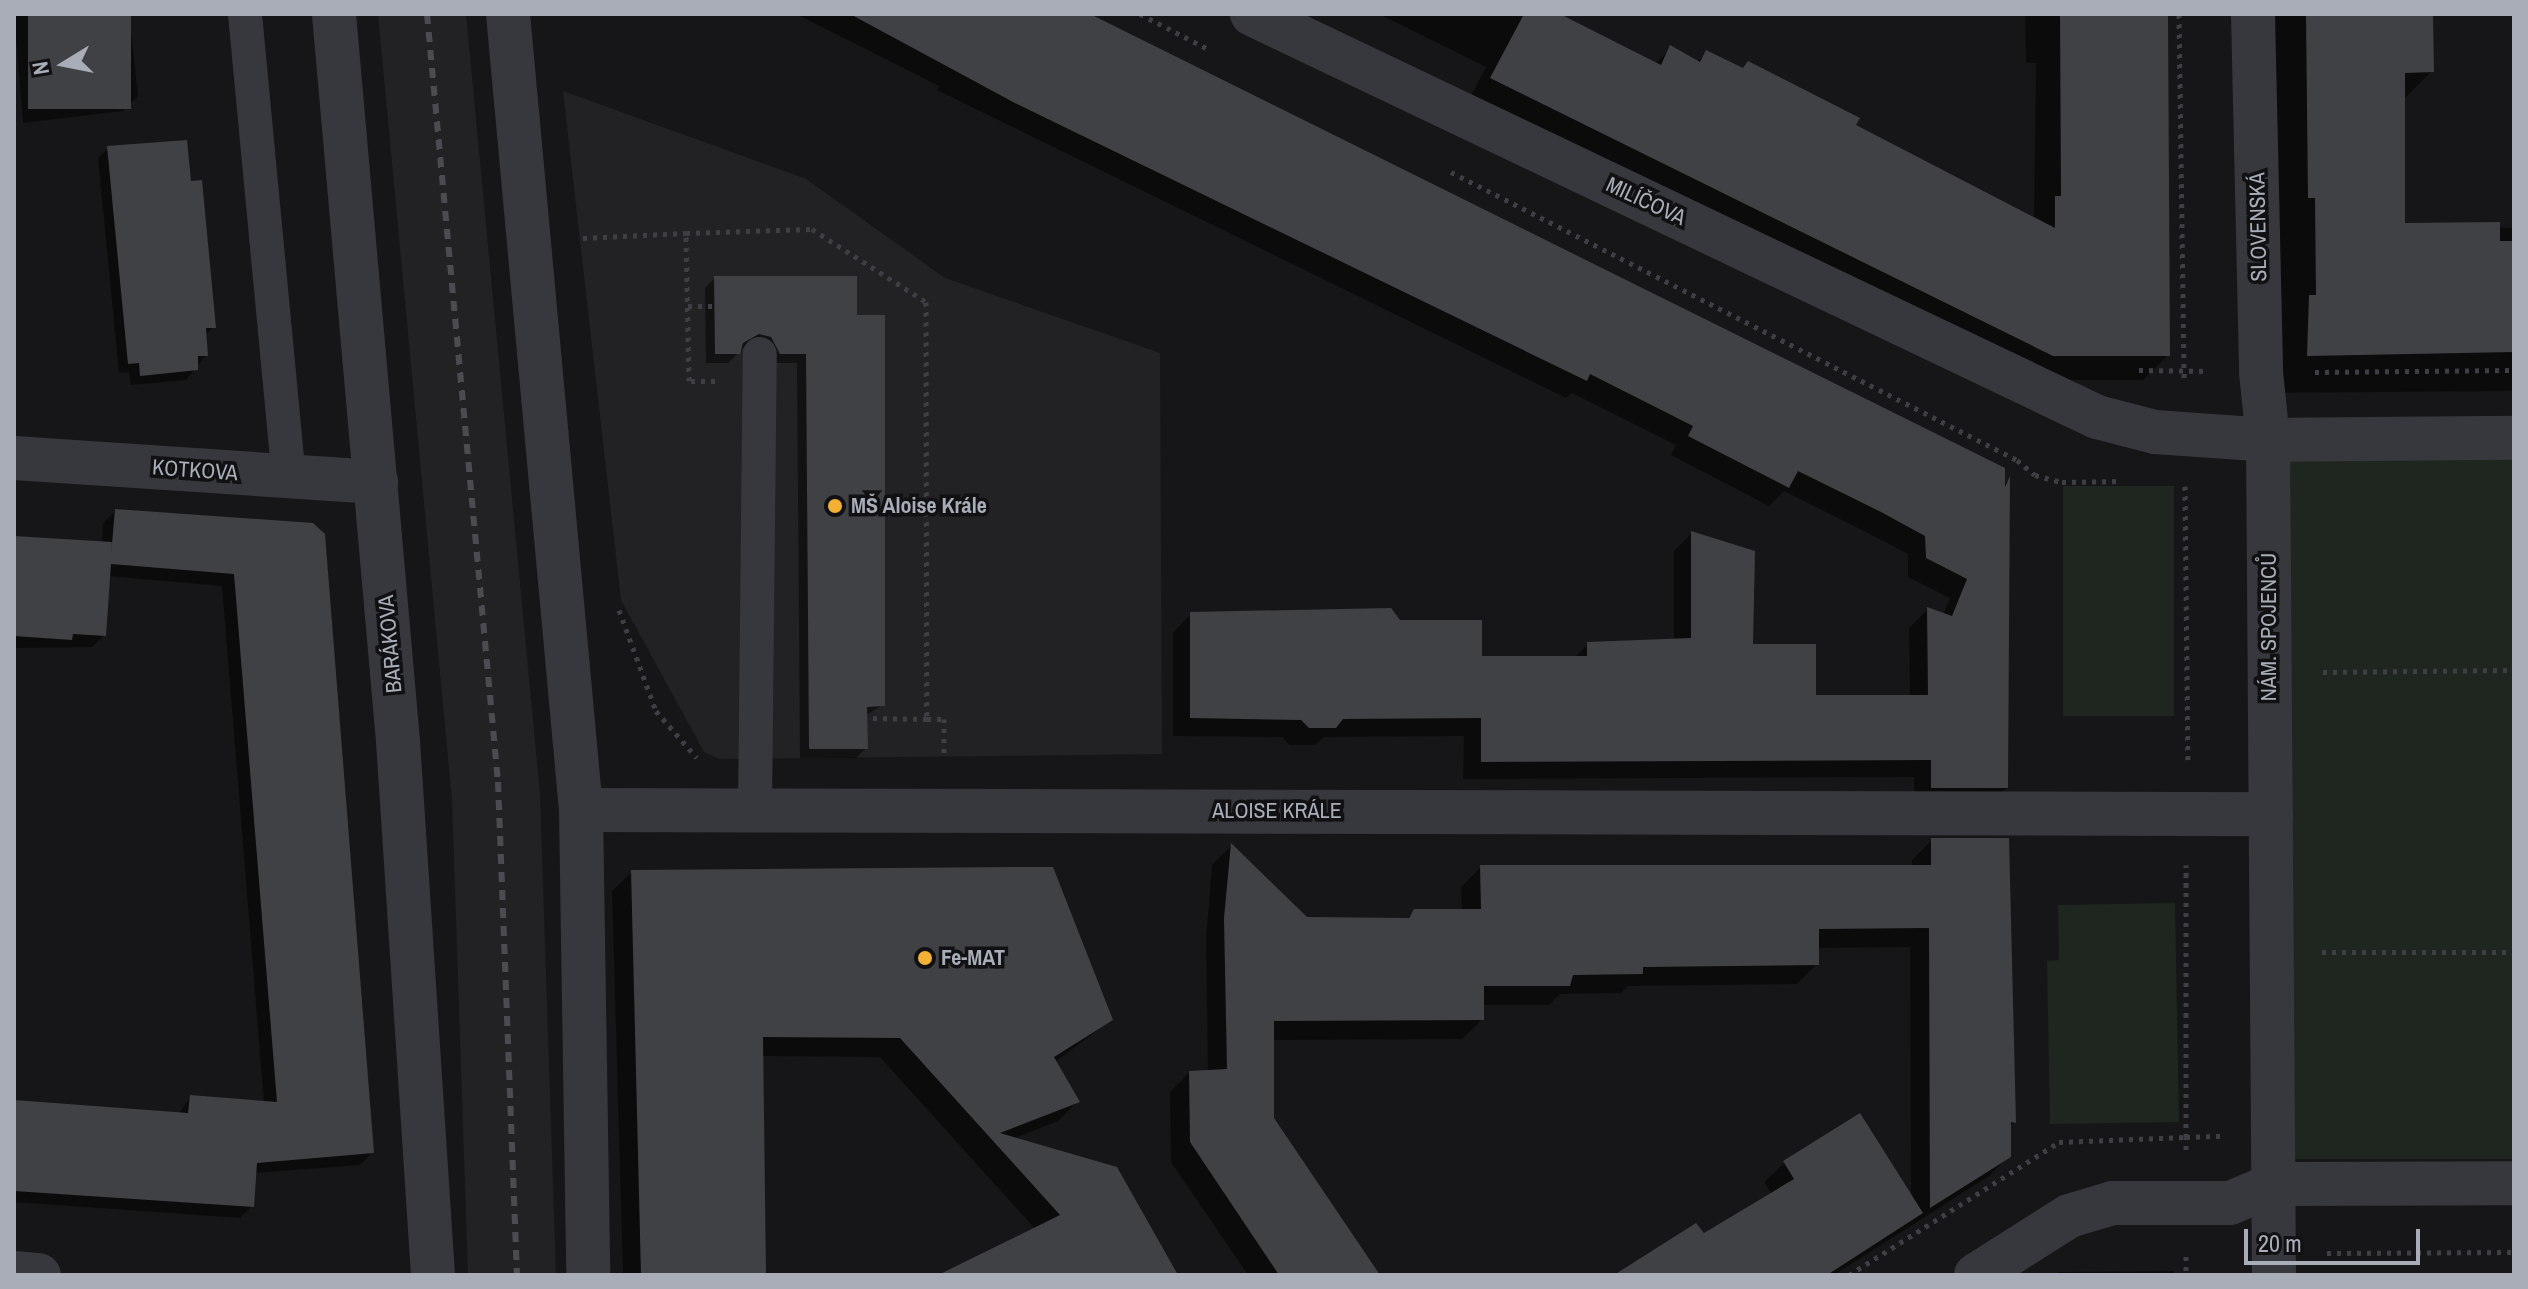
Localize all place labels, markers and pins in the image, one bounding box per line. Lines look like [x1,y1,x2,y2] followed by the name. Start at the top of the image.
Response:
[851,493,987,519] place label: MŠ Aloise Krále
[826,497,844,515] marker: MŠ Aloise Krále
[941,945,1005,971] place label: Fe-MAT
[916,949,934,967] marker: Fe-MAT

